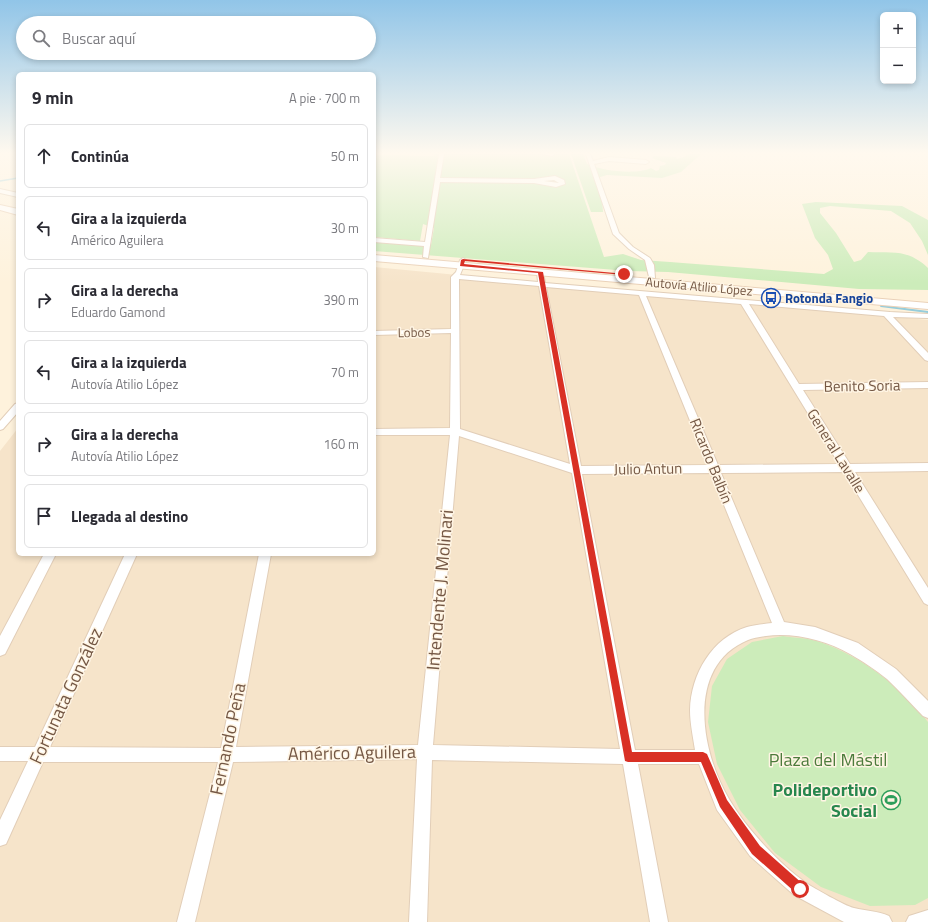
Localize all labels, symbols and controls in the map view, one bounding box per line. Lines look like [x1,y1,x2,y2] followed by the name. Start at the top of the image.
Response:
[880,12,916,84] map controls
[880,12,916,48] button: +
[16,16,376,60] search box
[30,27,52,49] icon: search
[62,27,135,50] text: Buscar aquí
[880,48,916,84] button: −
[32,85,73,111] text: 9 min
[289,88,360,108] text: A pie · 700 m
[33,145,55,167] icon: ahead
[71,145,129,168] text: Continúa
[331,146,359,166] text: 50 m
[71,207,187,230] text: Gira a la izquierda
[33,217,55,239] icon: left
[331,218,359,238] text: 30 m
[71,230,163,250] text: Américo Aguilera
[615,265,633,283] route end
[645,271,753,301] street label: Autovía Atilio López
[71,279,178,302] text: Gira a la derecha
[760,287,782,309] bus stop icon: Rotonda Fangio
[785,288,873,308] place label: Rotonda Fangio
[33,289,55,311] icon: right
[323,290,359,310] text: 390 m
[71,302,165,322] text: Eduardo Gamond
[397,322,431,342] street label: Lobos
[71,351,187,374] text: Gira a la izquierda
[33,361,55,383] icon: left
[331,362,359,382] text: 70 m
[823,373,901,398] street label: Benito Soria
[71,374,178,394] text: Autovía Atilio López
[801,404,872,497] street label: General Lavalle
[684,415,739,507] street label: Ricardo Balbín
[71,423,178,446] text: Gira a la derecha
[33,433,55,455] icon: right
[323,434,359,454] text: 160 m
[71,446,178,466] text: Autovía Atilio López
[614,456,682,481] street label: Julio Antun
[33,505,55,527] icon: arrive
[71,505,188,528] text: Llegada al destino
[419,508,460,671] street label: Intendente J. Molinari
[22,623,109,768] street label: Fortunata González
[202,680,253,798] street label: Fernando Peña
[288,738,416,767] street label: Américo Aguilera
[769,746,887,773] park label: Plaza del Mástil
[773,776,877,824] place label: Polideportivo Social
[880,789,902,811] sports icon: Polideportivo Social
[791,880,809,898] route start

